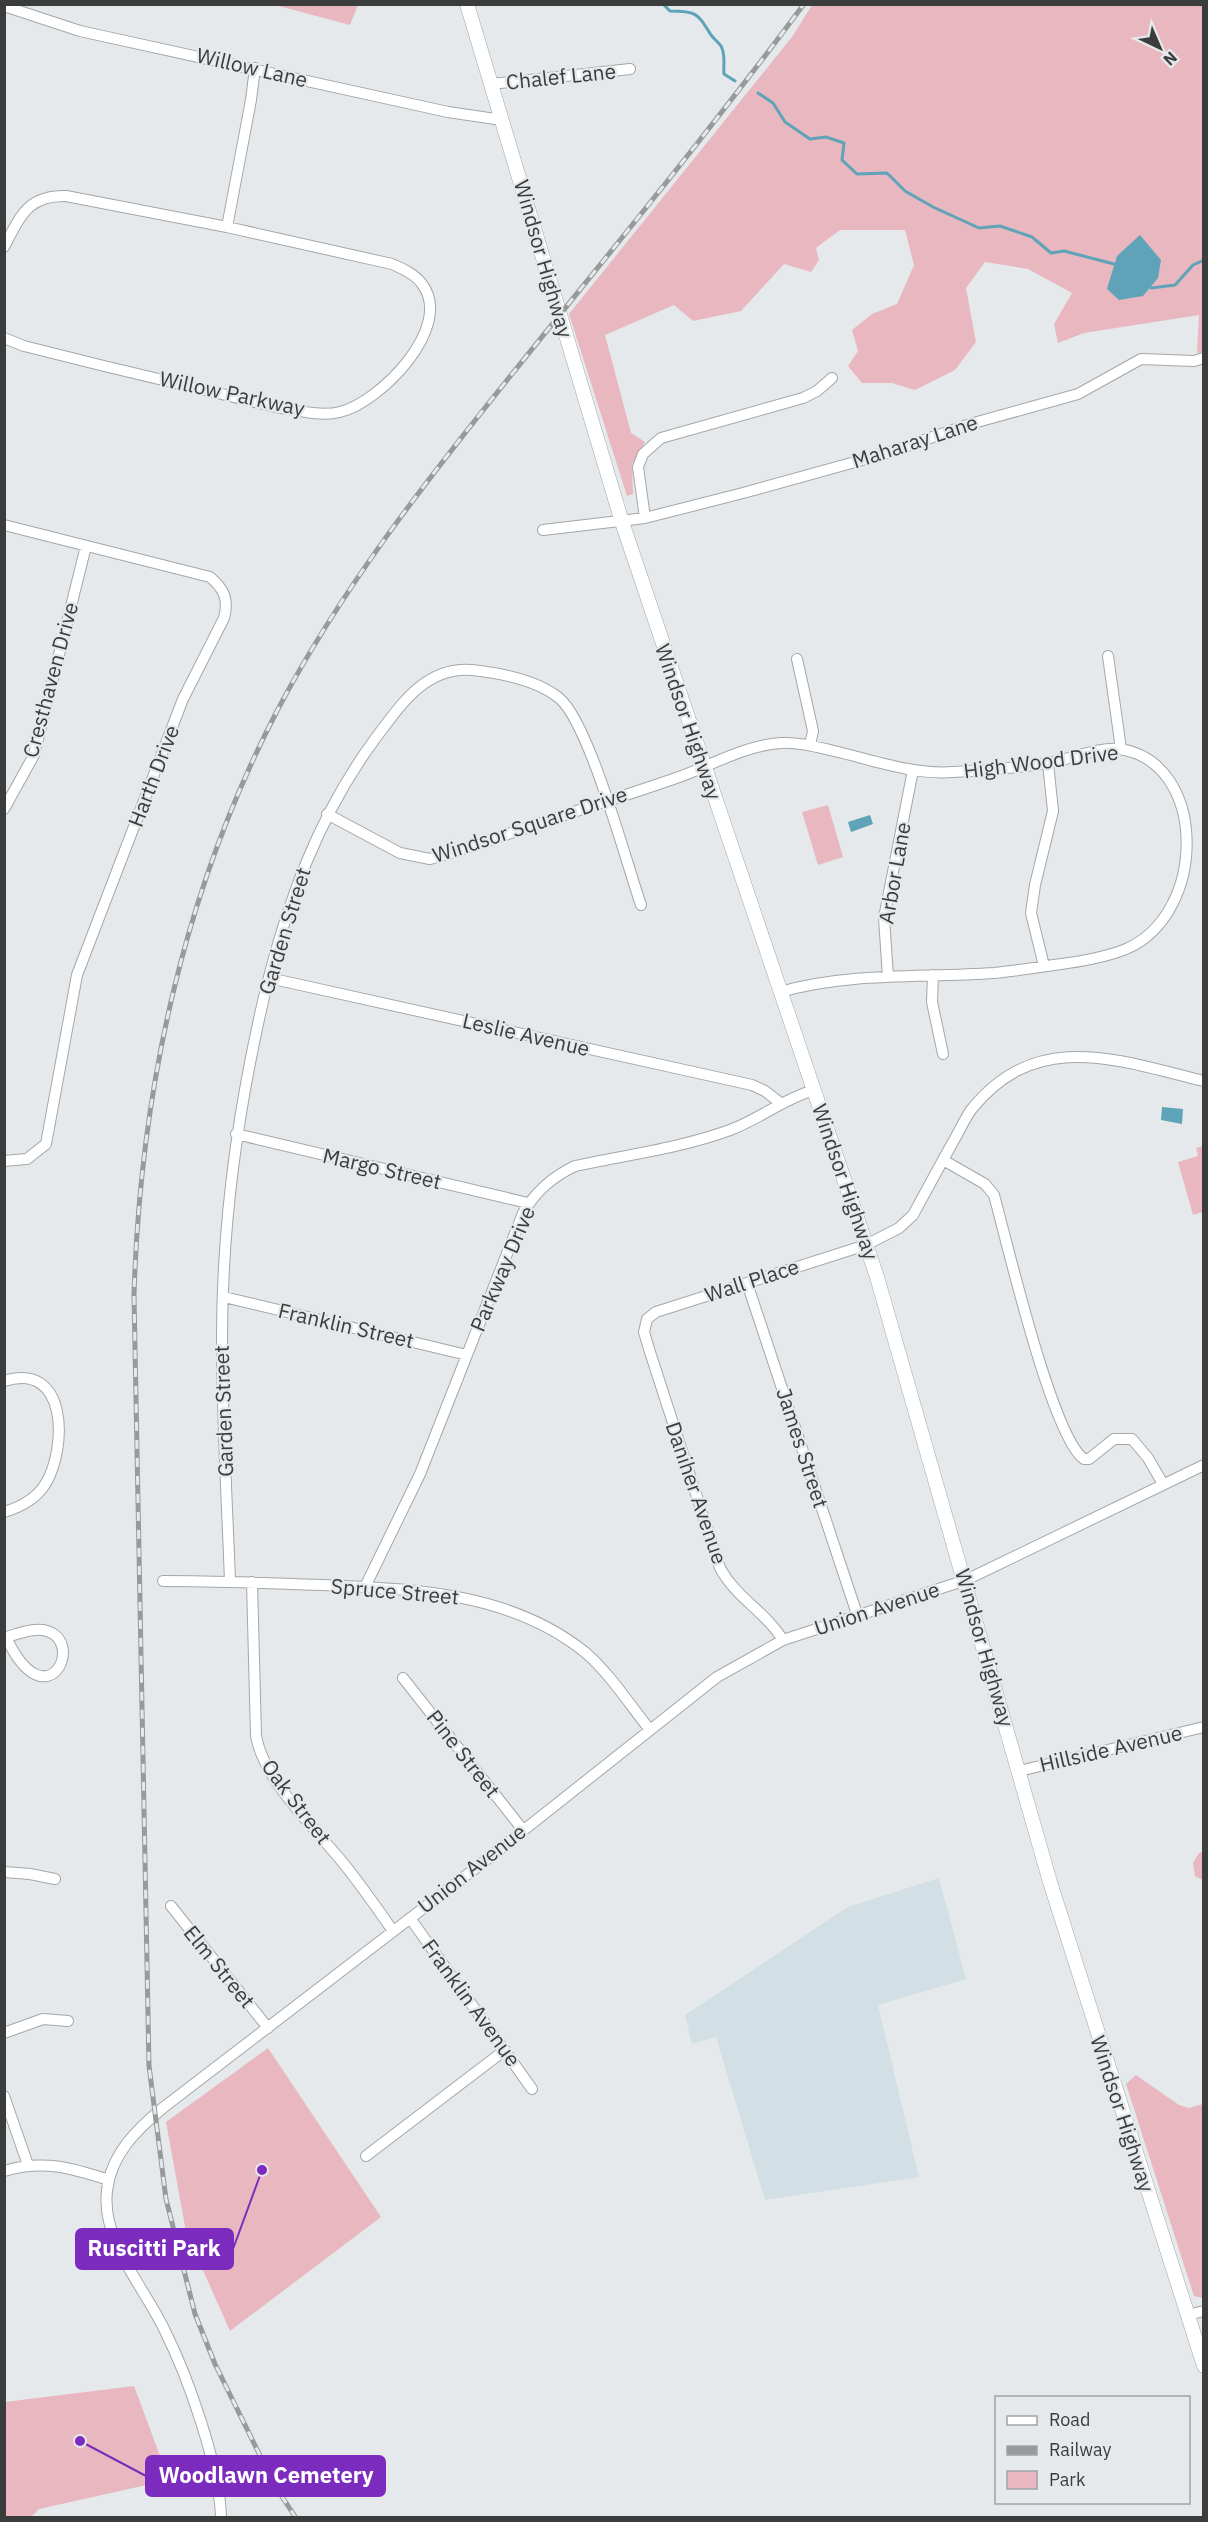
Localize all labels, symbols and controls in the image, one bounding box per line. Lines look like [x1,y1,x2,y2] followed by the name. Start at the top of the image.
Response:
[1130,18,1190,78] north arrow
[194,41,311,93] street label: Willow Lane
[1159,48,1182,70] text: N
[505,56,617,96] street label: Chalef Lane
[508,176,580,342] street label: Windsor Highway
[157,364,308,422] street label: Willow Parkway
[848,408,981,475] street label: Maharay Lane
[16,599,84,761] street label: Cresthaven Drive
[649,640,729,804] street label: Windsor Highway
[121,721,185,831] street label: Harth Drive
[962,738,1120,784] street label: High Wood Drive
[429,779,631,869] street label: Windsor Square Drive
[871,820,917,926] street label: Arbor Lane
[251,864,317,998] street label: Garden Street
[460,1006,593,1062] street label: Leslie Avenue
[806,1100,886,1264] street label: Windsor Highway
[320,1141,444,1195] street label: Margo Street
[463,1202,541,1336] street label: Parkway Drive
[701,1252,802,1308] street label: Wall Place
[276,1296,417,1354] street label: Franklin Street
[207,1345,239,1477] street label: Garden Street
[770,1384,836,1511] street label: James Street
[659,1418,734,1568] street label: Daniher Avenue
[949,1565,1021,1731] street label: Windsor Highway
[330,1571,460,1611] street label: Spruce Street
[810,1575,943,1641] street label: Union Avenue
[421,1704,507,1803] street label: Pine Street
[1037,1718,1185,1778] street label: Hillside Avenue
[256,1753,338,1850] street label: Oak Street
[411,1817,531,1919] street label: Union Avenue
[178,1919,262,2014] street label: Elm Street
[416,1933,528,2072] street label: Franklin Avenue
[1084,2032,1162,2196] street label: Windsor Highway
[76,2229,233,2269] callout: Ruscitti Park
[87,2233,221,2262] text: Ruscitti Park
[995,2396,1190,2504] legend
[1049,2408,1090,2431] text: Road
[1049,2438,1111,2461] text: Railway
[146,2456,385,2496] callout: Woodlawn Cemetery
[158,2460,374,2489] text: Woodlawn Cemetery
[1049,2468,1086,2491] text: Park

